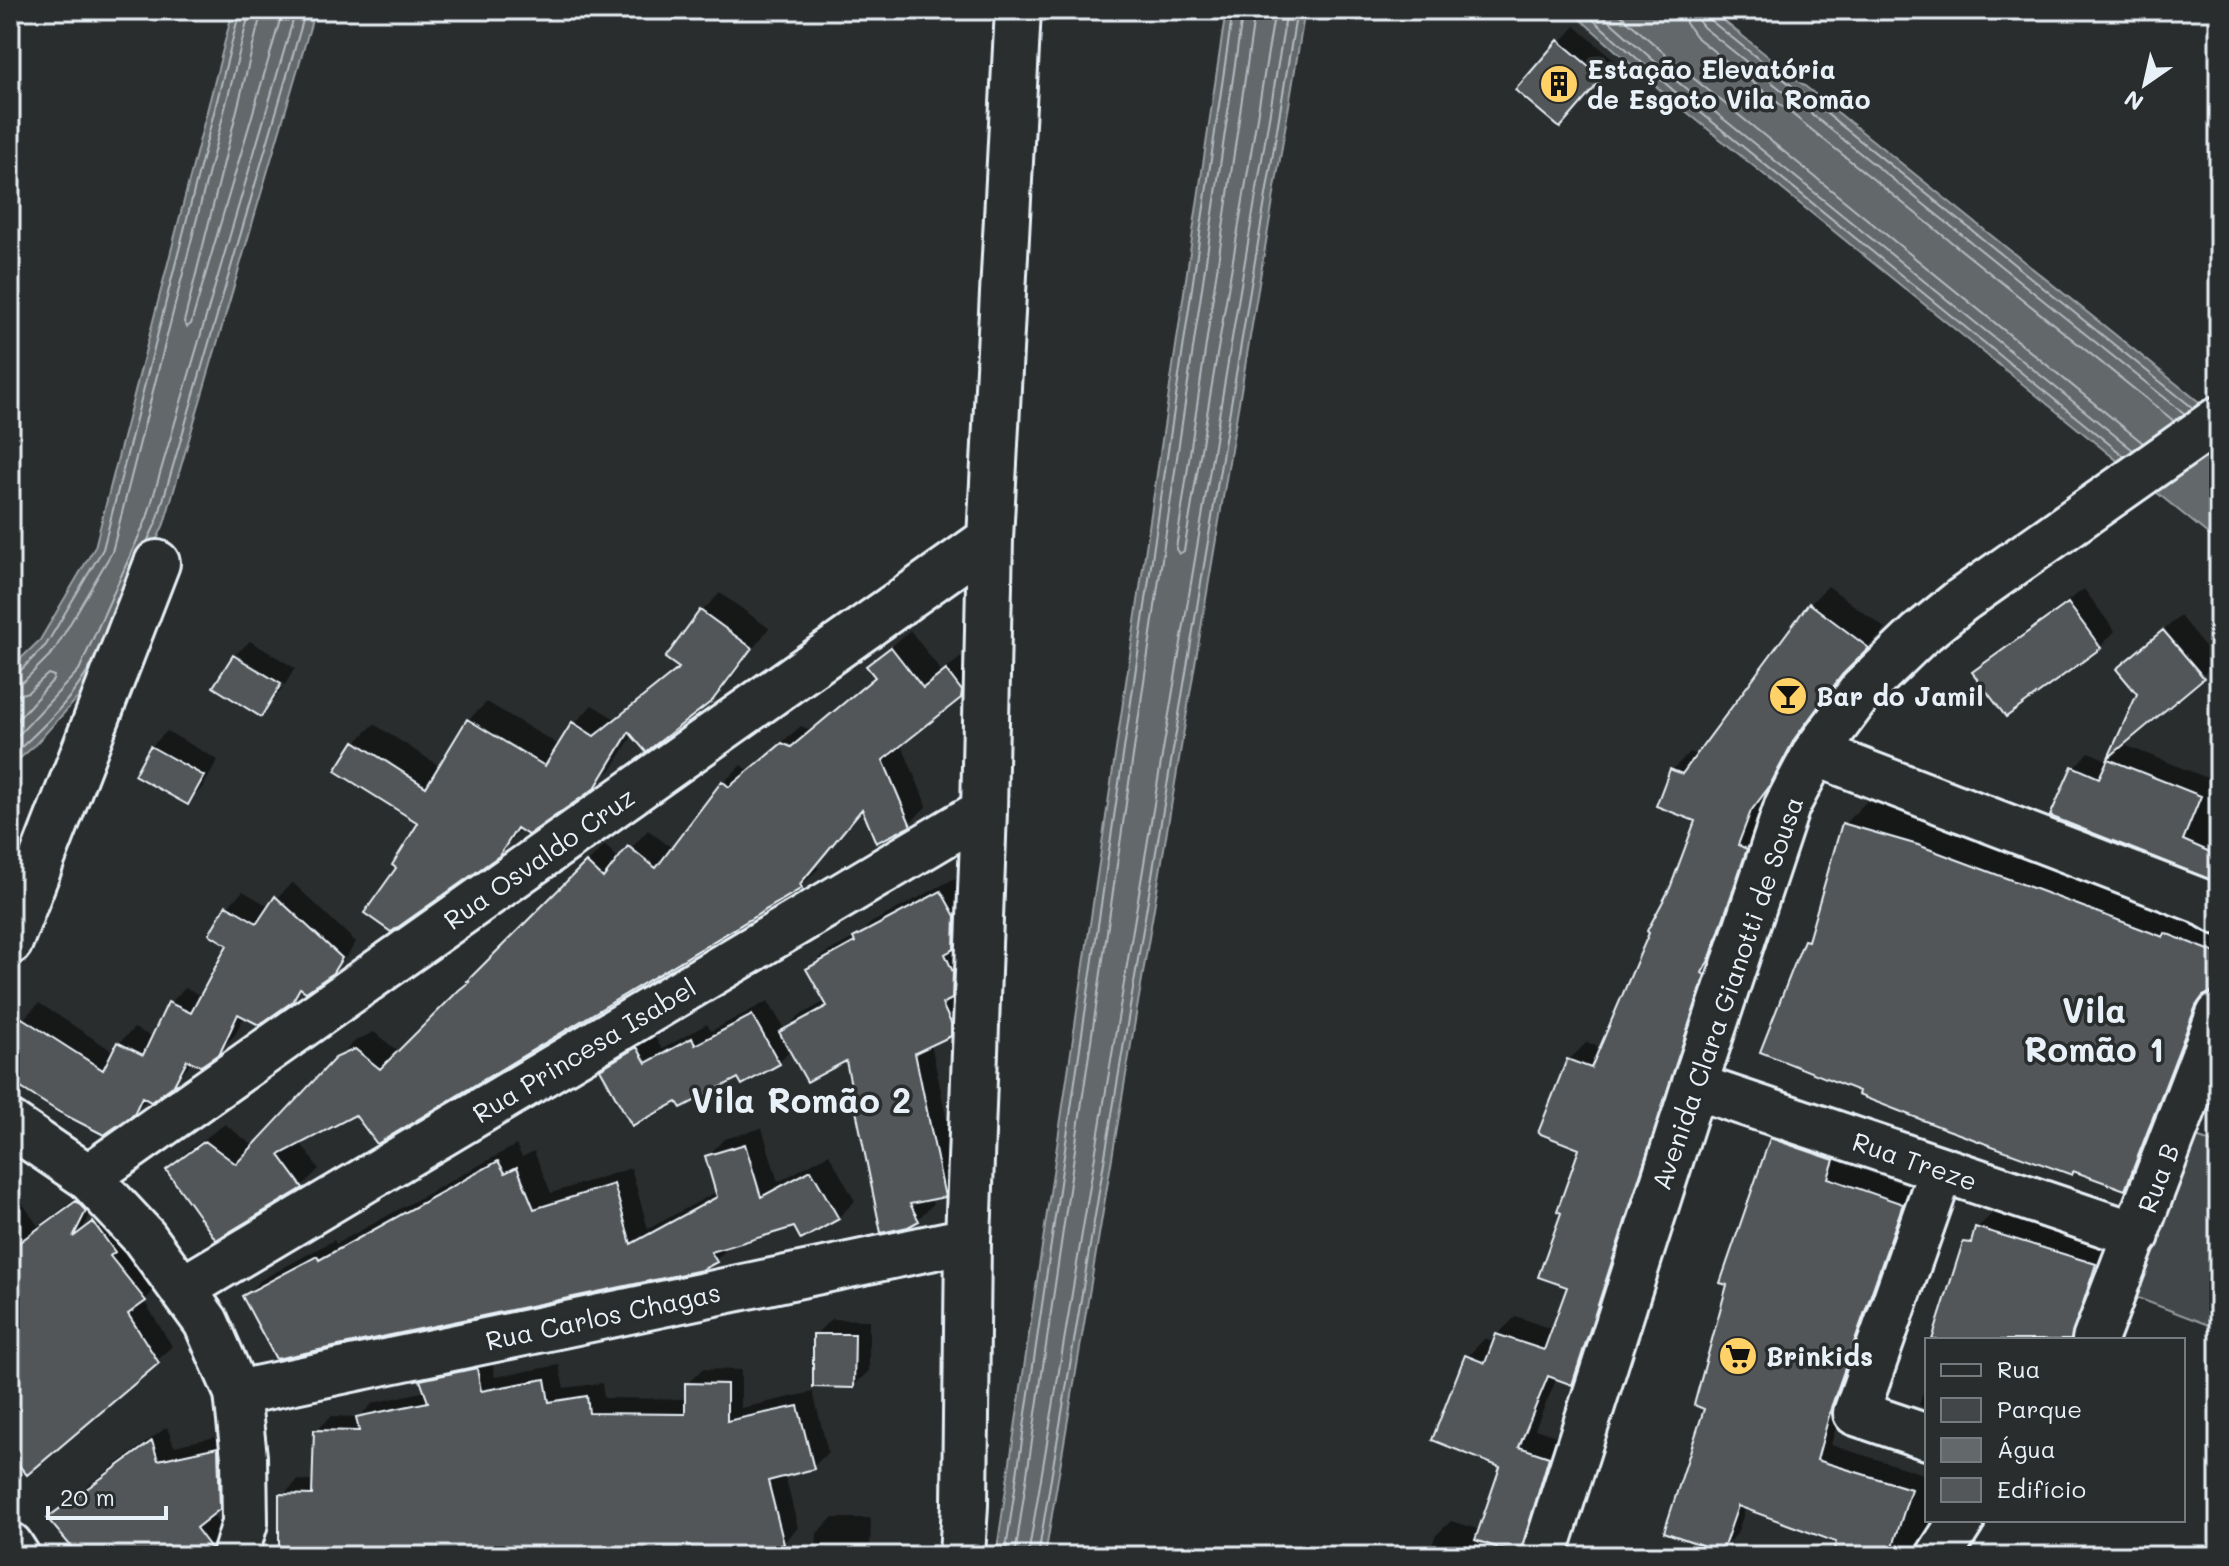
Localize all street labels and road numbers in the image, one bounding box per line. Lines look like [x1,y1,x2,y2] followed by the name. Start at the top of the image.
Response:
[437,779,641,937] street label: Rua Osvaldo Cruz
[1644,792,1810,1194] street label: Avenida Clara Gianotti de Sousa
[466,970,702,1130] street label: Rua Princesa Isabel
[1848,1124,1982,1198] street label: Rua Treze
[2129,1139,2187,1217] street label: Rua B
[482,1274,724,1358] street label: Rua Carlos Chagas

